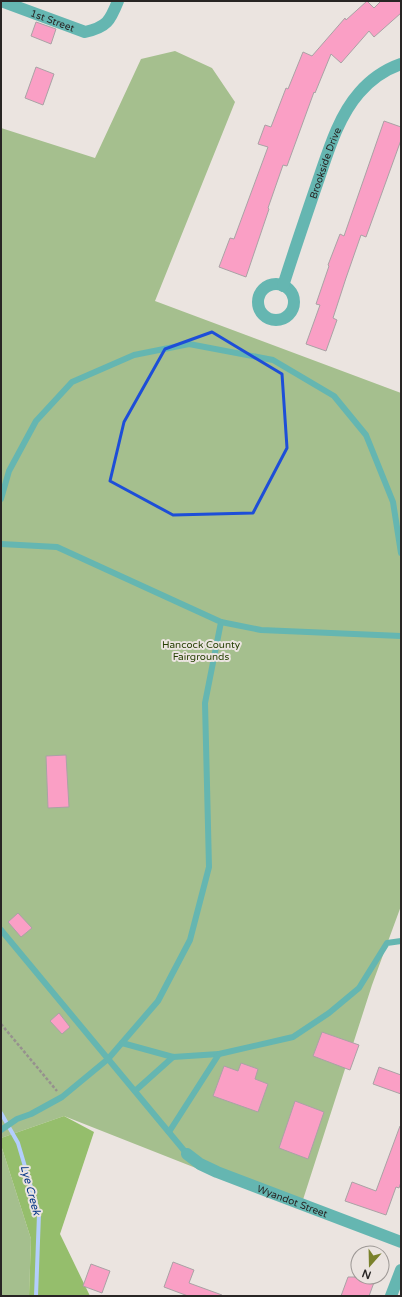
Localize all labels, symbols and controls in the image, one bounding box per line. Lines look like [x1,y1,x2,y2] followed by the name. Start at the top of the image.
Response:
[29,7,76,35] street label: 1st Street
[307,125,344,200] street label: Brookside Drive
[162,639,241,663] park label: Hancock County Fairgrounds
[18,1164,44,1218] water label: Lye Creek
[255,1183,329,1221] street label: Wyandot Street
[350,1245,390,1285] north arrow
[360,1266,373,1282] text: N

